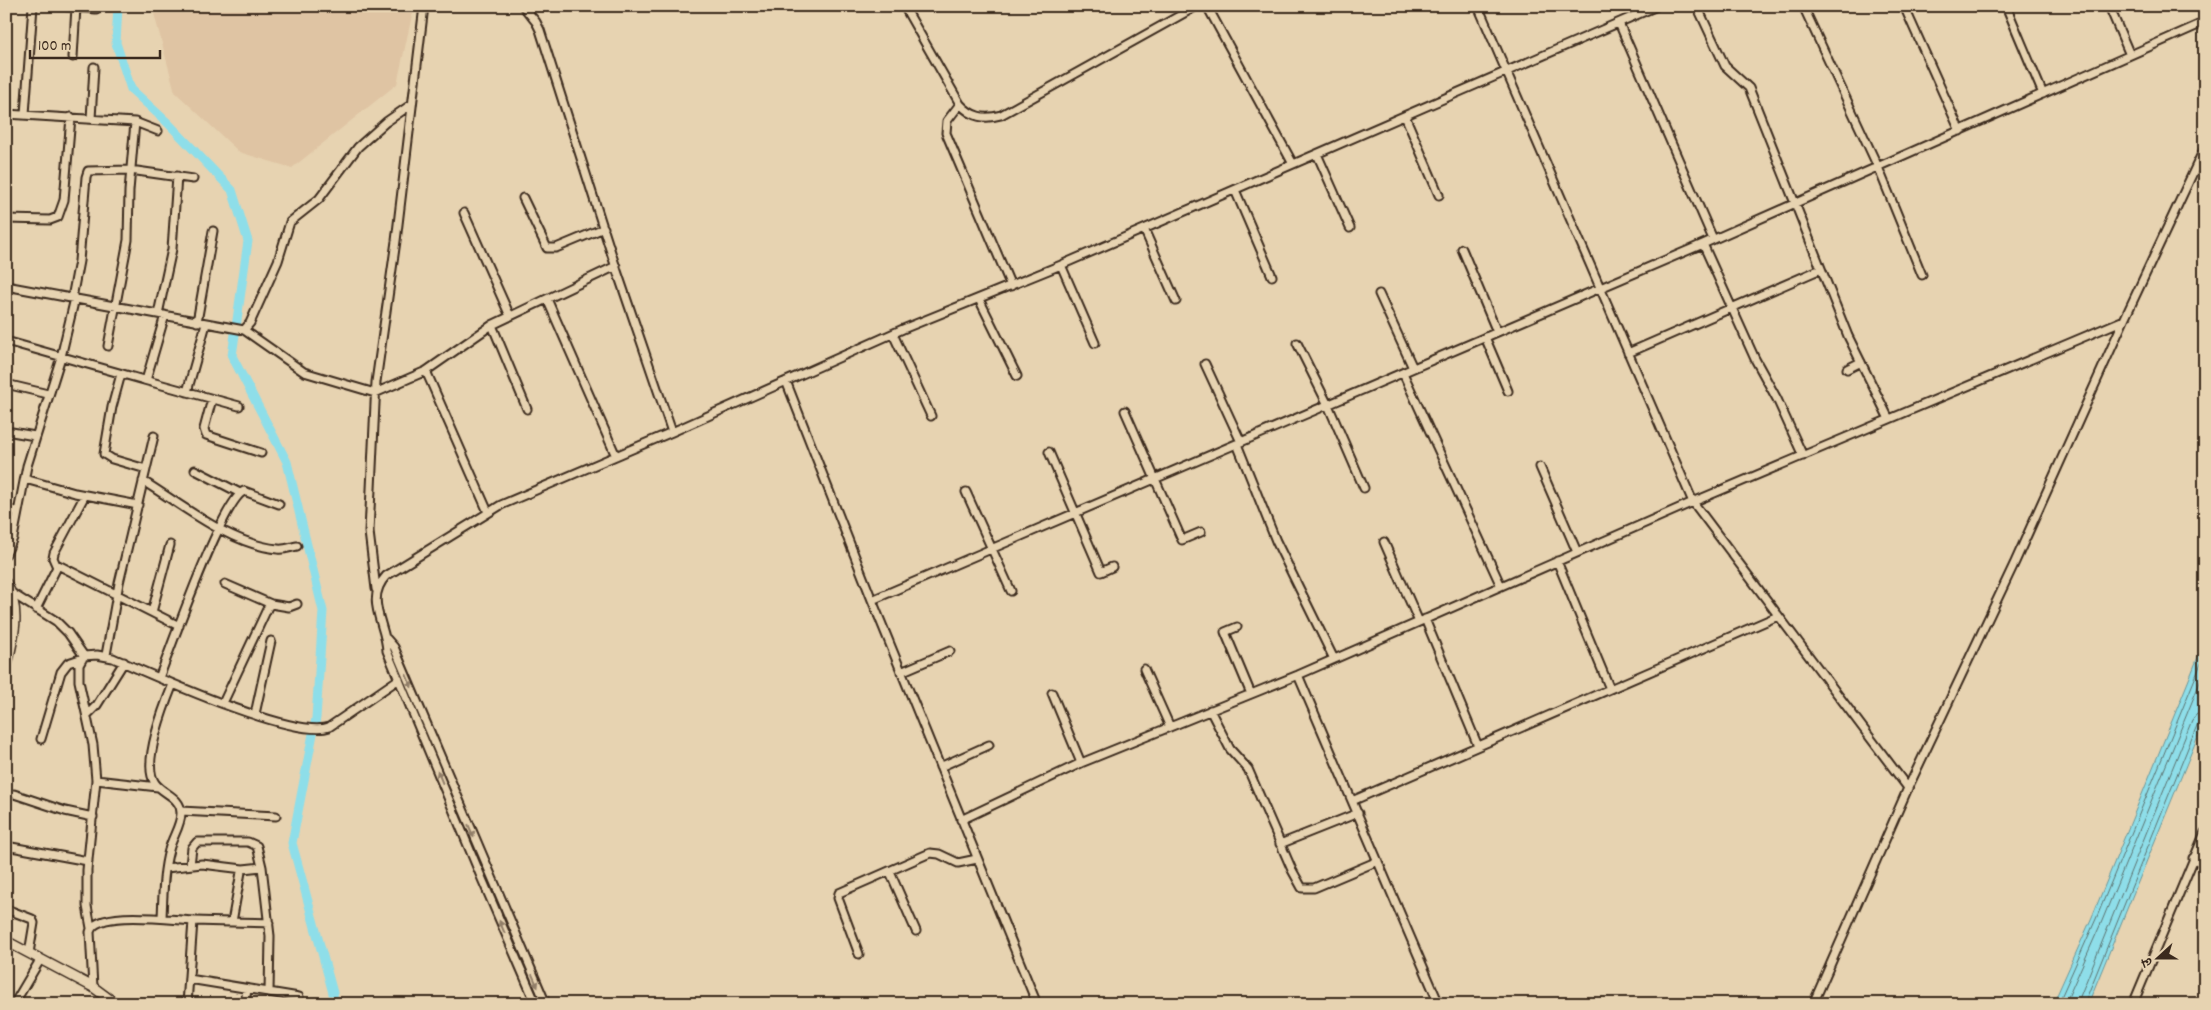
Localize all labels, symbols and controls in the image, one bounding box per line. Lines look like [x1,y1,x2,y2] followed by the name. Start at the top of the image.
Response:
[30,28,160,60] scale bar
[38,36,71,58] text: 100 m
[406,674,414,688] one-way arrow
[436,769,444,784] one-way arrow
[468,824,476,838] one-way arrow
[498,920,506,934] one-way arrow
[2134,932,2184,982] north arrow
[2137,954,2159,970] text: उ
[532,974,540,988] one-way arrow

